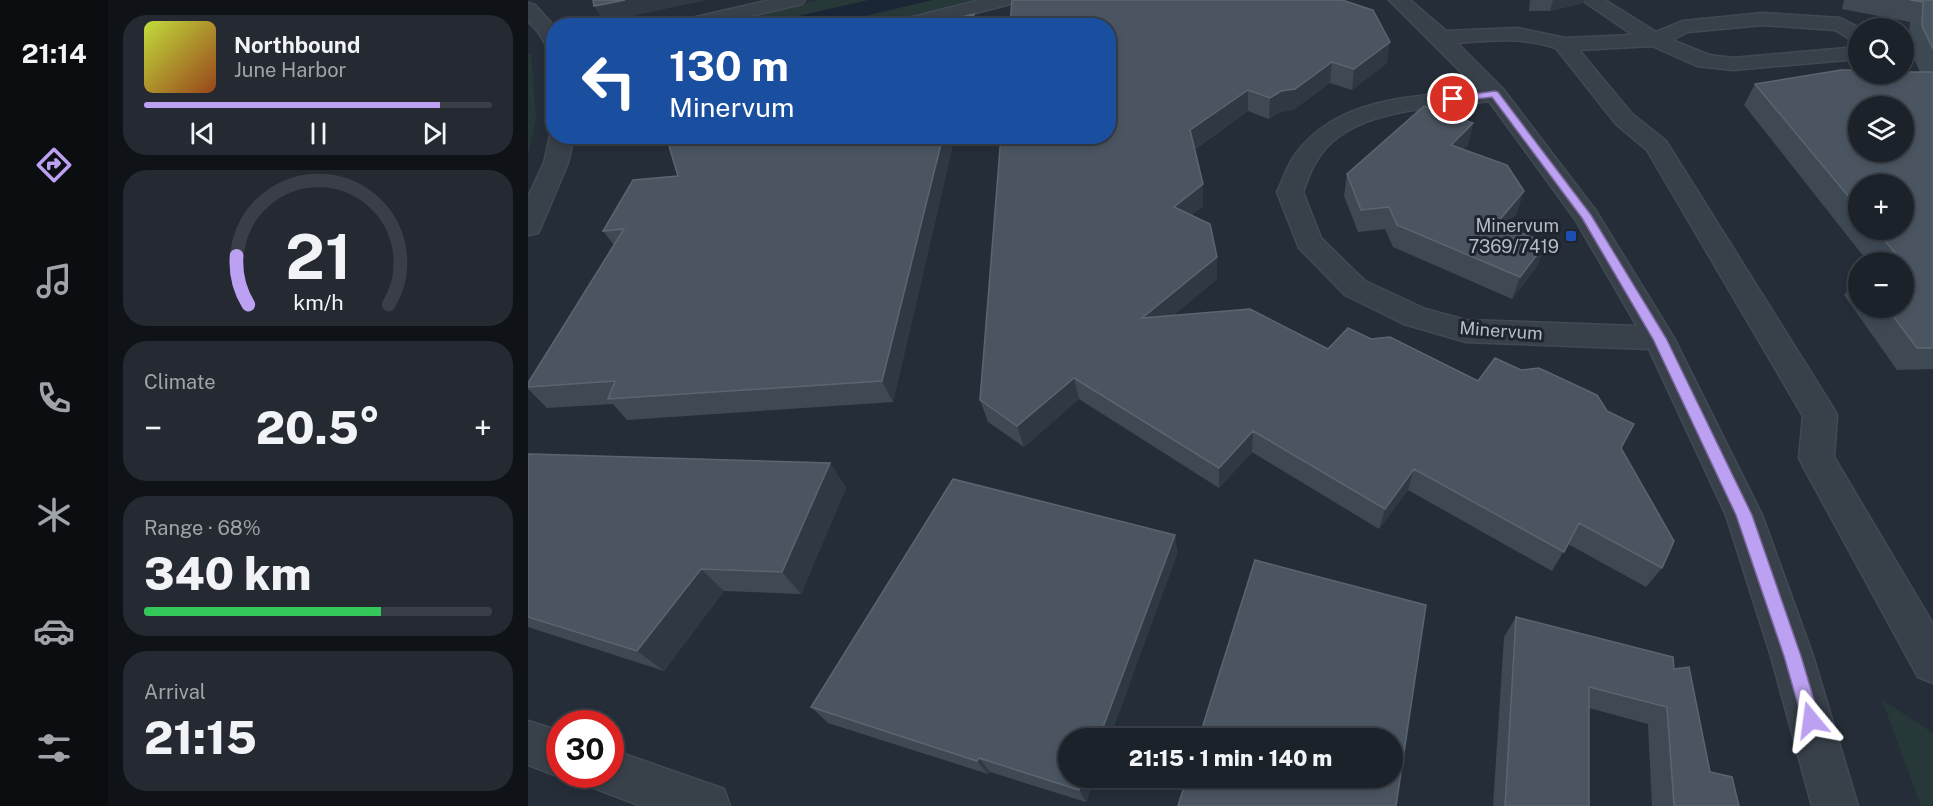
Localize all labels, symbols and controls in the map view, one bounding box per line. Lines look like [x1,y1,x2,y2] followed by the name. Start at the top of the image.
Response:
[1848,18,1914,318] map controls
[1848,18,1914,84] button: search
[234,32,360,58] text: Northbound
[21,37,87,69] text: 21:14
[669,41,789,90] text: 130 m
[570,42,648,120] icon: left
[234,58,346,82] text: June Harbor
[1427,73,1478,124] pin
[1436,82,1469,115] icon: arrive
[669,91,794,123] text: Minervum
[1848,96,1914,162] button: layers
[186,117,219,150] icon: previous
[302,117,335,150] icon: pause
[418,117,451,150] icon: next
[33,144,75,186] icon: directions
[1848,174,1914,240] button: +
[1468,215,1559,257] place label: Minervum 7369/7419
[285,220,351,293] text: 21
[1564,229,1578,243] marker: Minervum 7369/7419
[1848,252,1914,318] button: −
[33,260,75,302] icon: music
[293,290,343,315] text: km/h
[1459,317,1543,344] street label: Minervum
[144,370,216,394] text: Climate
[33,377,75,419] icon: phone
[256,401,380,454] text: 20.5°
[144,409,162,447] text: −
[474,409,492,447] text: +
[33,494,75,536] icon: climate
[144,516,261,540] text: Range · 68%
[144,547,311,600] text: 340 km
[33,610,75,652] icon: car
[144,680,206,704] text: Arrival
[1779,688,1843,752] position arrow
[546,710,624,788] speed limit sign: 30
[144,711,257,764] text: 21:15
[33,727,75,769] icon: filters
[1129,745,1332,771] text: 21:15 · 1 min · 140 m

